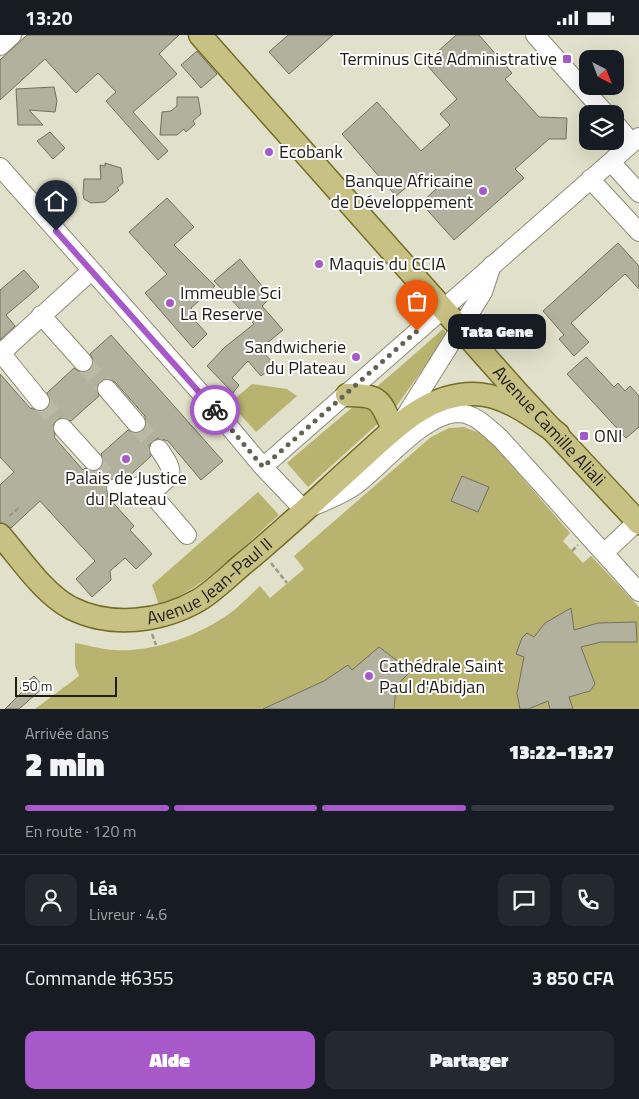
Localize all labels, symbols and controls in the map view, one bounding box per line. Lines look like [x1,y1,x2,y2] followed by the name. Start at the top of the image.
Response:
[25,3,72,32] text: 13:20
[340,45,557,72] place label: Terminus Cité Administrative
[579,50,624,95] north arrow
[579,50,624,150] map controls
[561,53,573,65] marker: Terminus Cité Administrative
[579,105,624,150] button: layers
[279,138,343,165] place label: Ecobank
[263,146,275,158] marker: Ecobank
[330,167,474,215] place label: Banque Africaine de Développement
[35,180,77,231] pin
[477,185,489,197] marker: Banque Africaine de Développement
[42,187,70,215] icon: home
[329,250,446,277] place label: Maquis du CCIA
[313,258,325,270] marker: Maquis du CCIA
[180,279,281,327] place label: Immeuble Sci La Reserve
[396,280,438,331] pin
[403,287,431,315] icon: bag
[164,297,176,309] marker: Immeuble Sci La Reserve
[447,313,544,349] callout: Tata Gene
[461,319,533,343] text: Tata Gene
[245,333,346,381] place label: Sandwicherie du Plateau
[350,351,362,363] marker: Sandwicherie du Plateau
[487,359,612,492] street label: Avenue Camille Aliali
[190,385,240,435] courier
[201,396,229,424] icon: bike
[594,422,622,449] place label: ONI
[578,430,590,442] marker: ONI
[120,453,132,465] marker: Palais de Justice du Plateau
[65,464,187,512] place label: Palais de Justice du Plateau
[144,531,278,631] street label: Avenue Jean-Paul II
[379,652,504,700] place label: Cathédrale Saint Paul d'Abidjan
[363,670,375,682] marker: Cathédrale Saint Paul d'Abidjan
[15,674,118,697] scale bar
[22,675,52,696] text: 50 m
[25,721,109,745] text: Arrivée dans
[509,737,614,766] text: 13:22–13:27
[25,740,105,788] text: 2 min
[25,819,136,843] text: En route · 120 m
[89,873,117,902] text: Léa
[25,874,77,926] button: person
[498,874,550,926] button: chat
[562,874,614,926] button: phone
[89,902,167,926] text: Livreur · 4.6
[25,963,174,992] text: Commande #6355
[532,963,614,992] text: 3 850 CFA
[25,1031,315,1089] button: Aide
[325,1031,614,1089] button: Partager

